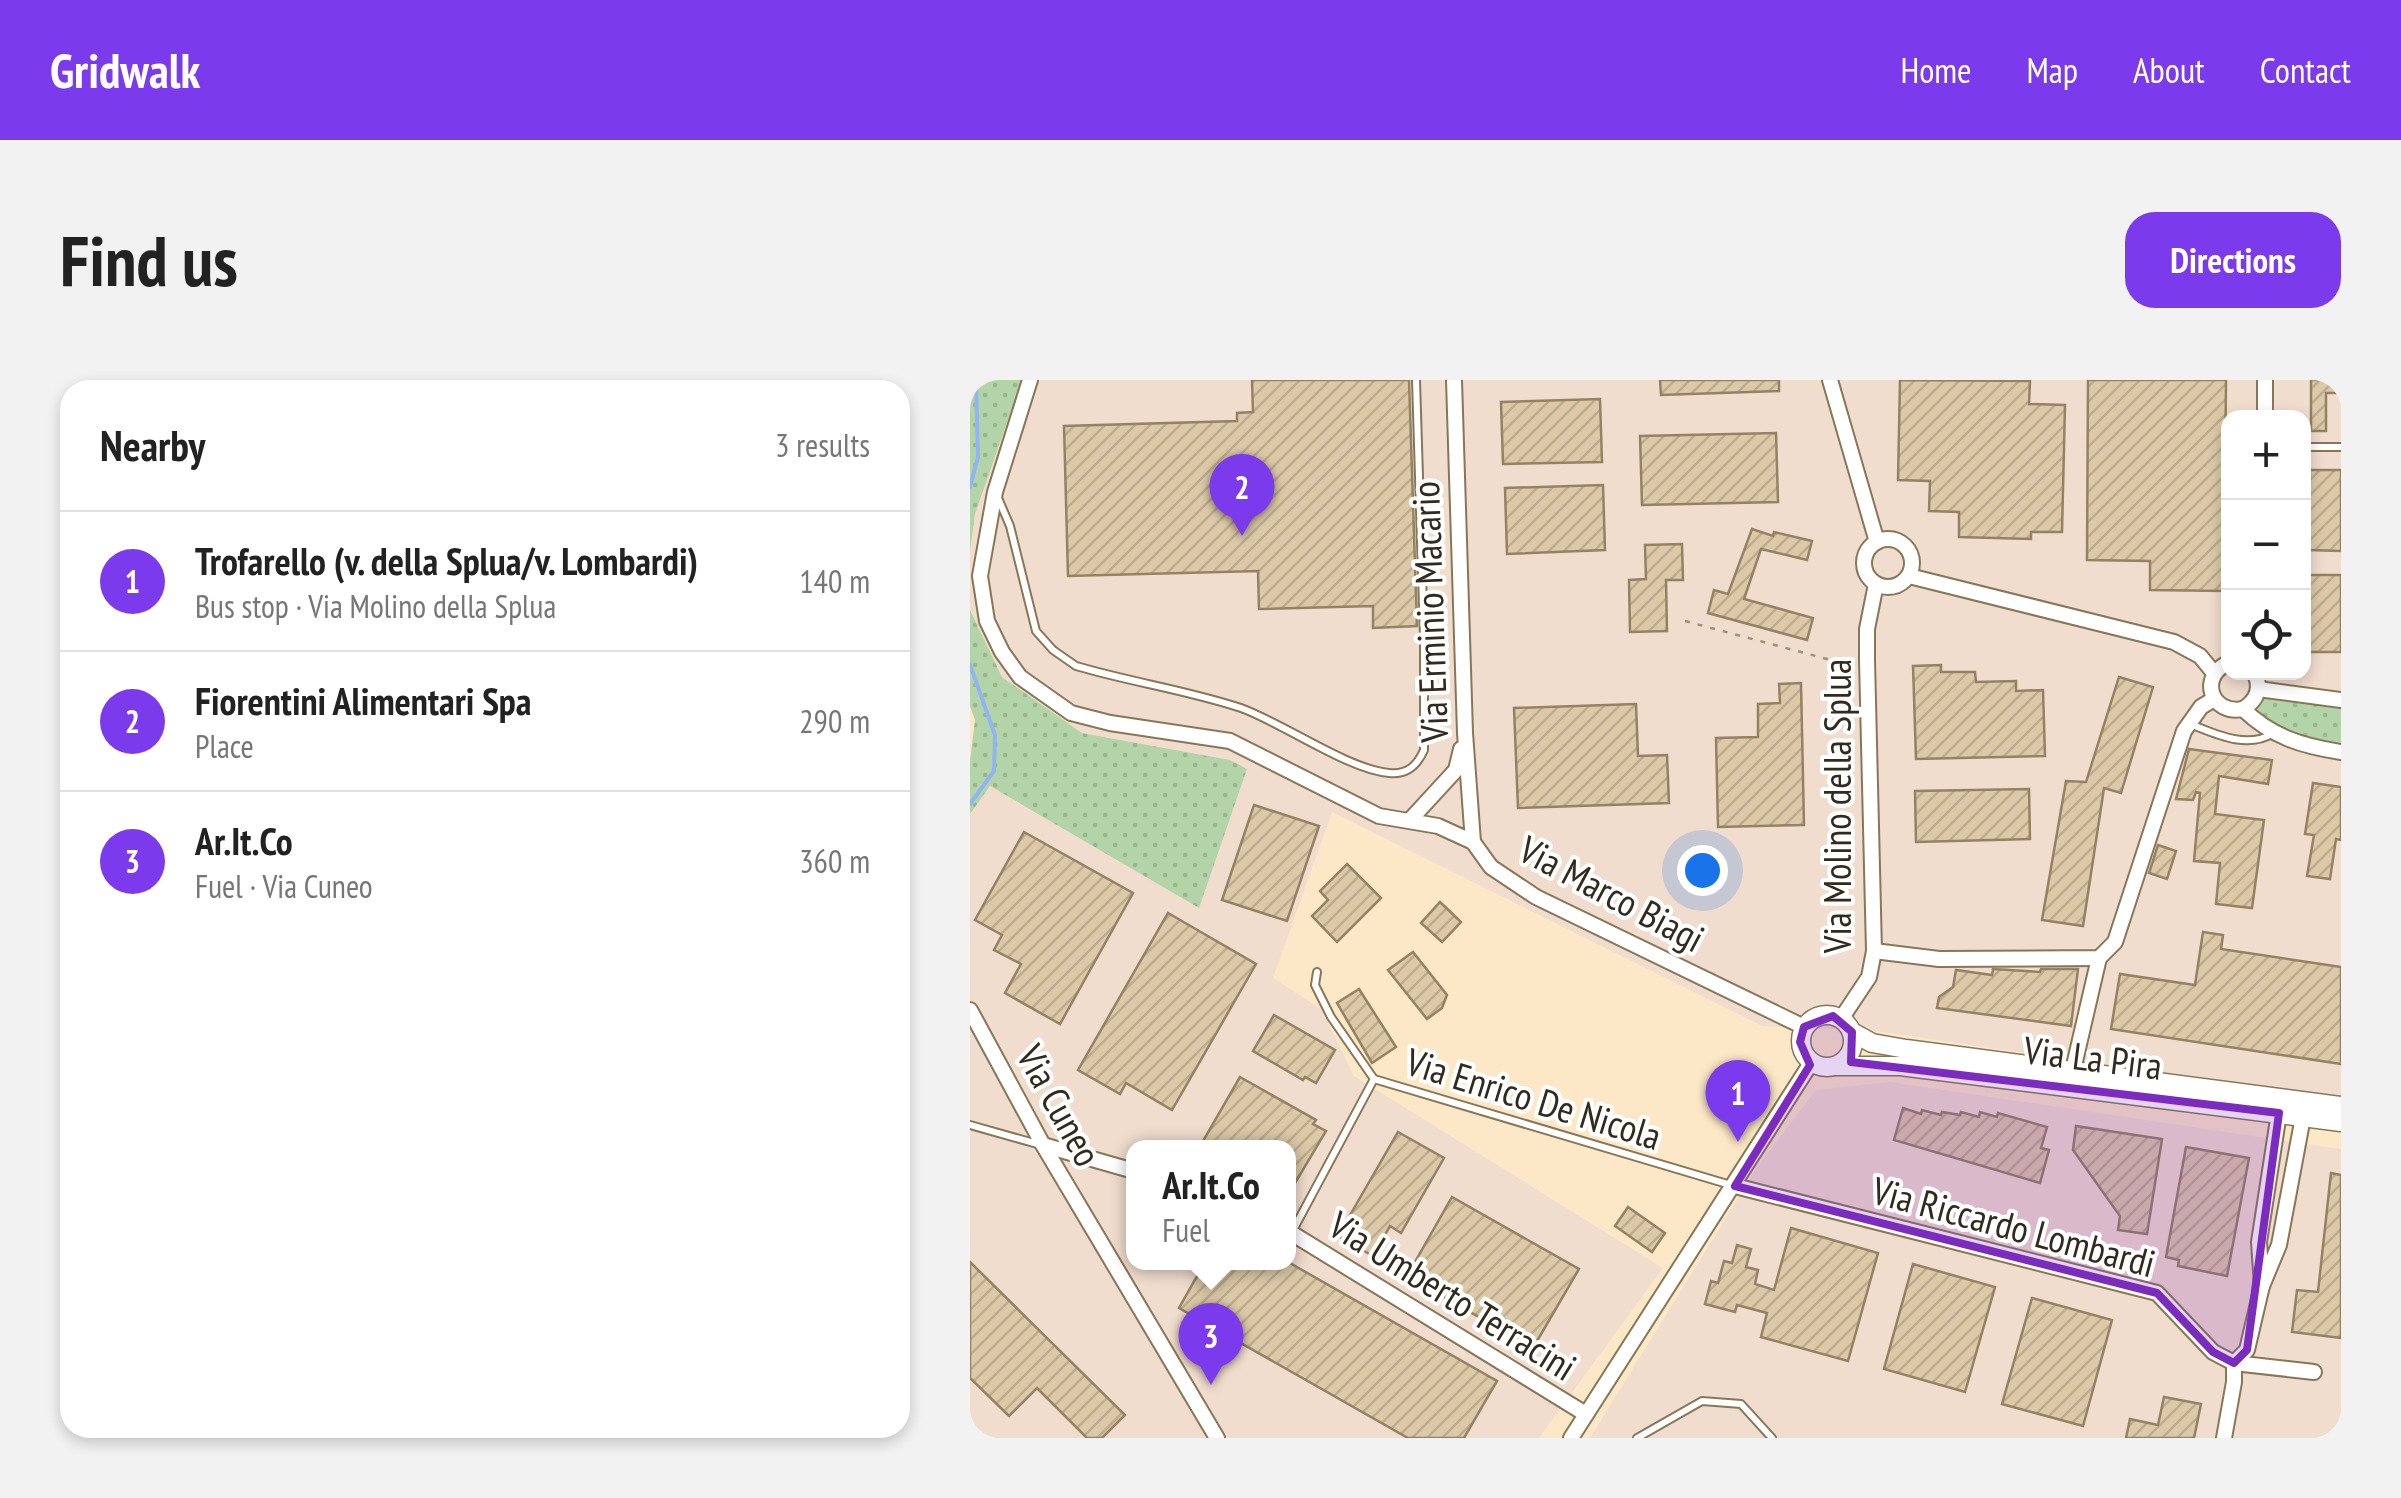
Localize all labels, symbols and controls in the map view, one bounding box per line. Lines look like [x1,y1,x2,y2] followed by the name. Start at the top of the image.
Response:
[50,39,200,101] text: Gridwalk
[1900,47,1972,93] text: Home
[2027,47,2078,93] text: Map
[2133,47,2205,93] text: About
[2260,47,2351,93] text: Contact
[2125,212,2341,308] button: Directions
[60,215,238,305] text: Find us
[2221,410,2311,680] map controls
[2221,410,2311,500] button: +
[100,418,205,473] text: Nearby
[775,424,870,466] text: 3 results
[1210,454,1274,536] pin: 2
[1400,481,1458,744] street label: Via Erminio Macario
[2221,500,2311,590] button: −
[195,536,698,585] text: Trofarello (v. della Splua/v. Lombardi)
[125,560,140,602] text: 1
[799,560,870,602] text: 140 m
[195,585,556,627] text: Bus stop · Via Molino della Splua
[2221,590,2311,680] button: locate
[1812,659,1861,954] street label: Via Molino della Splua
[195,676,532,725] text: Fiorentini Alimentari Spa
[125,700,140,742] text: 2
[799,700,870,742] text: 290 m
[195,725,254,767] text: Place
[195,816,293,865] text: Ar.It.Co
[1510,823,1713,962] street label: Via Marco Biagi
[125,840,140,882] text: 3
[799,840,870,882] text: 360 m
[1677,845,1728,896] your location
[195,865,373,907] text: Fuel · Via Cuneo
[2020,1024,2165,1090] street label: Via La Pira
[1006,1035,1113,1174] street label: Via Cuneo
[1400,1036,1667,1160] street label: Via Enrico De Nicola
[1706,1060,1770,1142] pin: 1
[1126,1140,1296,1270] popup
[1162,1160,1260,1209] text: Ar.It.Co
[1866,1164,2161,1287] street label: Via Riccardo Lombardi
[1319,1199,1586,1391] street label: Via Umberto Terracini
[1162,1209,1210,1251] text: Fuel
[1178,1302,1244,1385] pin: 3

